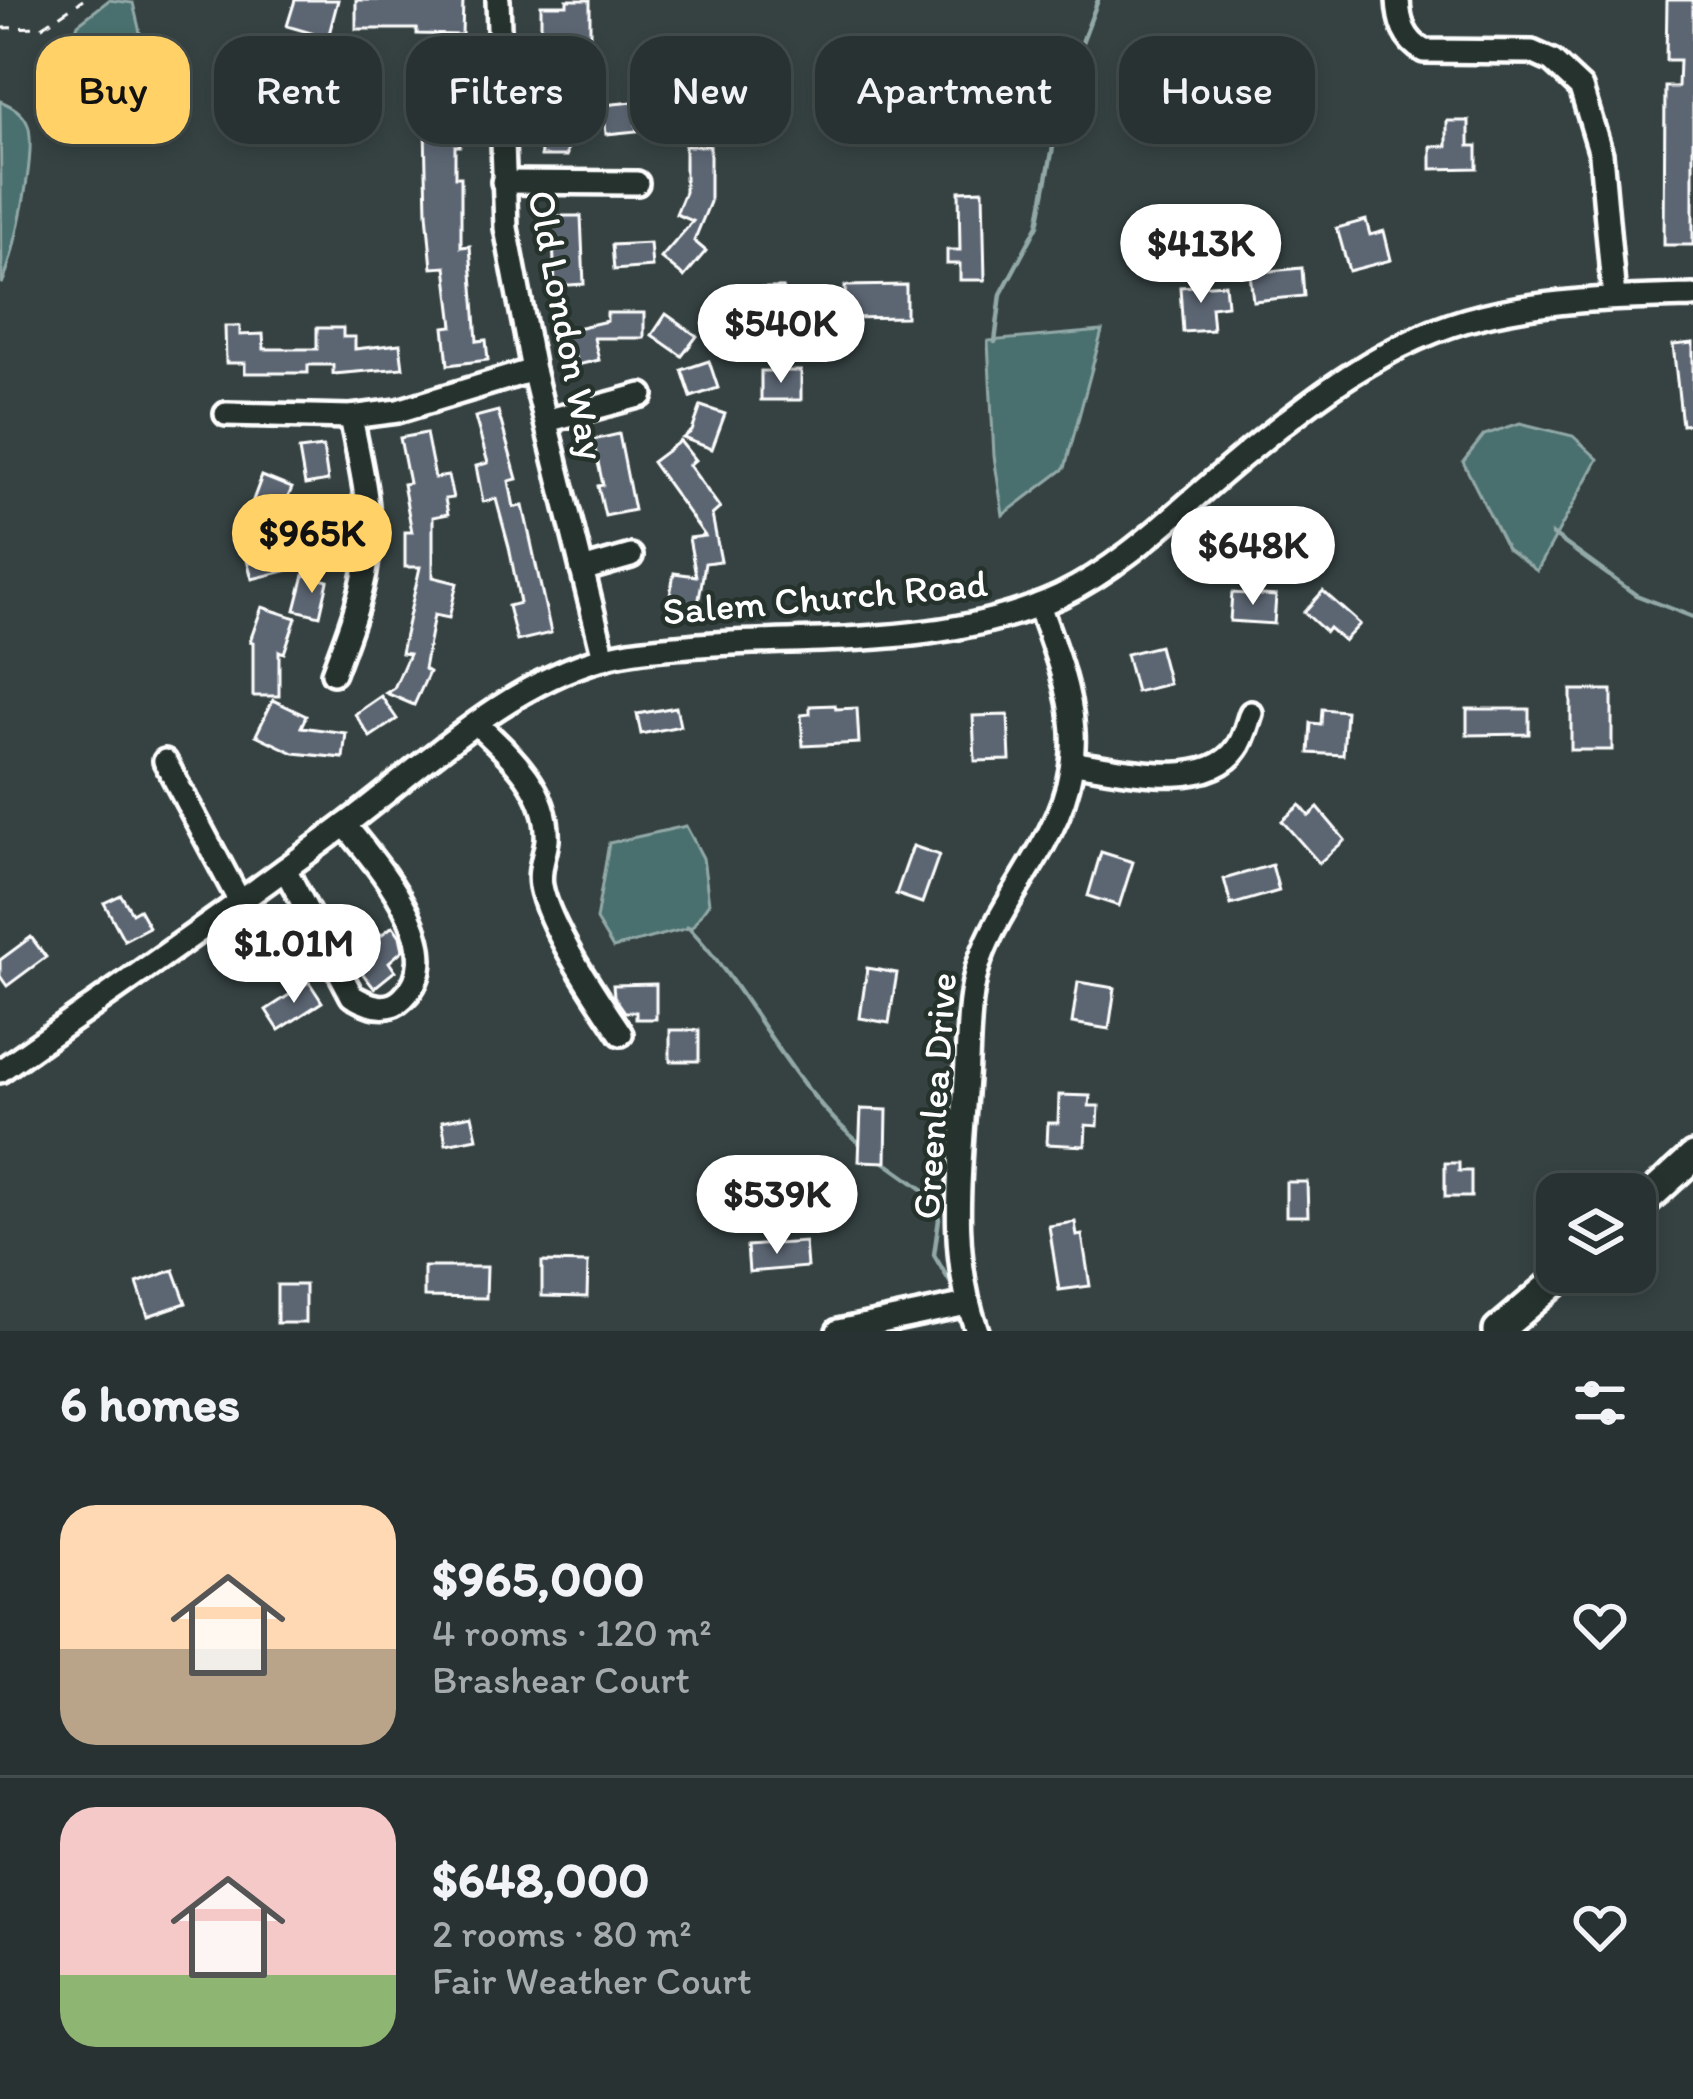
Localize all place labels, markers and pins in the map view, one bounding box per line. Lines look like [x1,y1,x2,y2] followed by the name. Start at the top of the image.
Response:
[1117,204,1285,306] pin: $413K
[697,284,865,386] pin: $540K
[228,494,396,596] pin: $965K
[1169,506,1337,608] pin: $648K
[196,904,392,1006] pin: $1.01M
[693,1155,861,1257] pin: $539K

